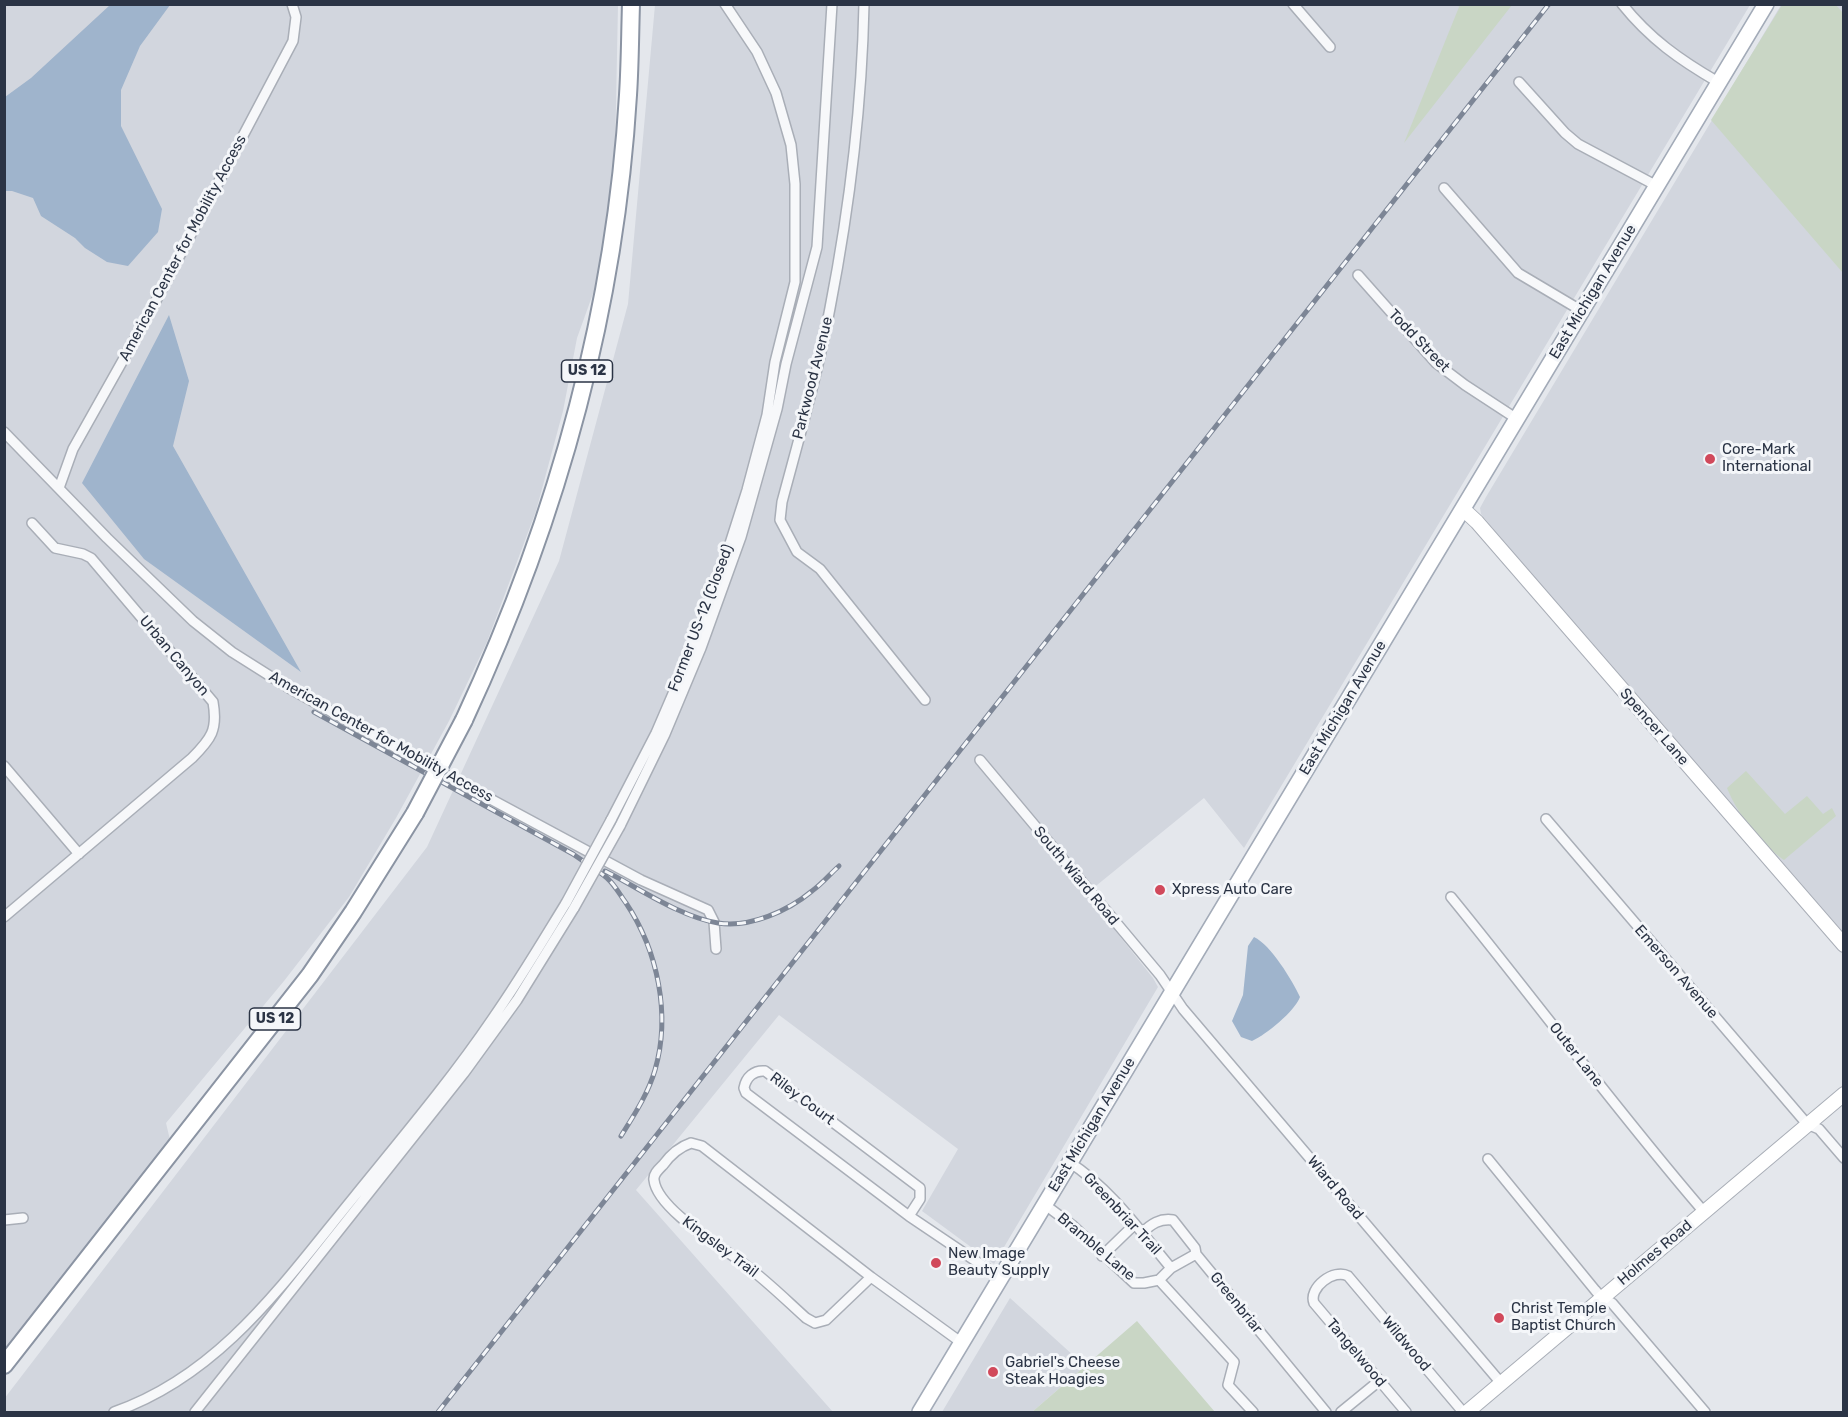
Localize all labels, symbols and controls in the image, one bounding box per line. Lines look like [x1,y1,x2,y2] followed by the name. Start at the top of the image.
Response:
[116,132,250,364] street label: American Center for Mobility Access
[1546,222,1640,362] street label: East Michigan Avenue
[1384,306,1454,376] street label: Todd Street
[789,315,837,441] street label: Parkwood Avenue
[562,360,612,382] road number: US 12
[1722,441,1811,476] place label: Core-Mark International
[1703,452,1717,466] marker: Core-Mark International
[665,542,737,694] street label: Former US-12 (Closed)
[135,612,213,700] street label: Urban Canyon
[1296,638,1390,778] street label: East Michigan Avenue
[266,668,496,806] street label: American Center for Mobility Access
[1616,685,1692,769] street label: Spencer Lane
[1029,823,1123,929] street label: South Wiard Road
[1172,881,1293,899] place label: Xpress Auto Care
[1153,883,1167,897] marker: Xpress Auto Care
[1630,922,1722,1022] street label: Emerson Avenue
[250,1008,300,1030] road number: US 12
[1545,1019,1607,1091] street label: Outer Lane
[1045,1055,1139,1195] street label: East Michigan Avenue
[766,1069,838,1129] street label: Riley Court
[1303,1152,1367,1224] street label: Wiard Road
[1079,1169,1165,1259] street label: Greenbriar Trail
[1053,1209,1139,1285] street label: Bramble Lane
[678,1213,762,1281] street label: Kingsley Trail
[1614,1217,1696,1289] street label: Holmes Road
[948,1245,1050,1280] place label: New Image Beauty Supply
[929,1256,943,1270] marker: New Image Beauty Supply
[1206,1269,1266,1337] street label: Greenbriar
[1511,1300,1616,1335] place label: Christ Temple Baptist Church
[1492,1311,1506,1325] marker: Christ Temple Baptist Church
[1378,1313,1434,1375] street label: Wildwood
[1322,1315,1390,1391] street label: Tangelwood
[1005,1354,1120,1389] place label: Gabriel's Cheese Steak Hoagies
[986,1365,1000,1379] marker: Gabriel's Cheese Steak Hoagies

